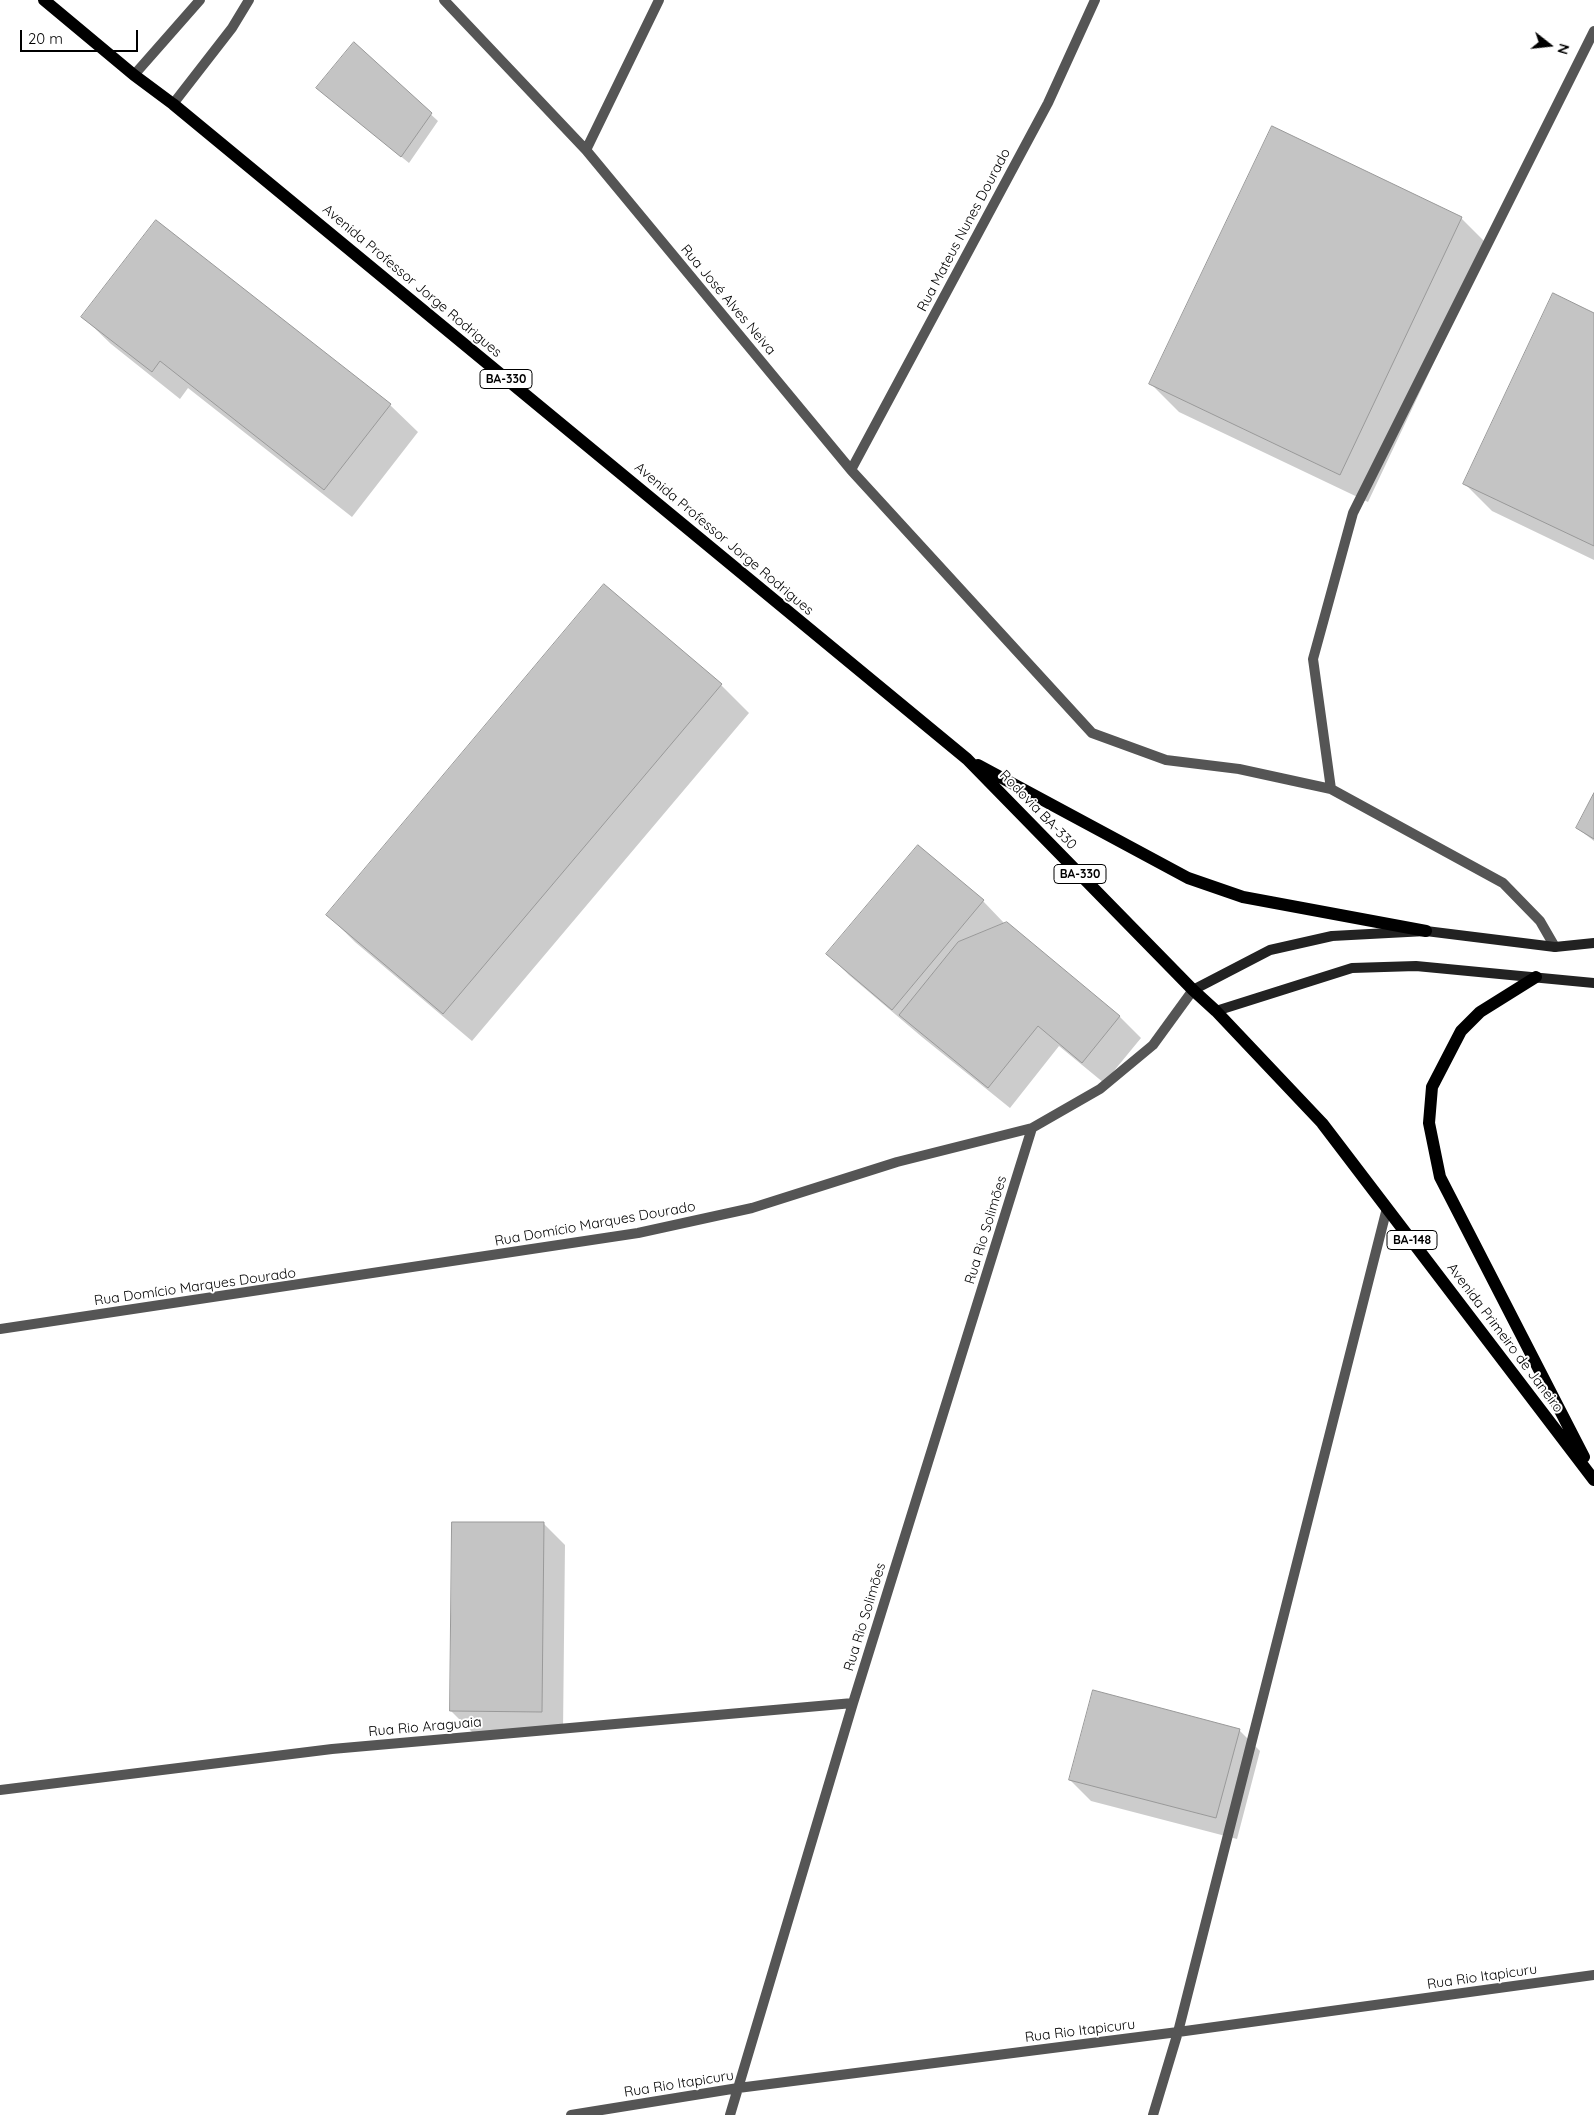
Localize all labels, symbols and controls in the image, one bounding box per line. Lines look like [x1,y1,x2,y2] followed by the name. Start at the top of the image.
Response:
[22,20,140,52] scale bar
[1524,20,1574,70] north arrow
[28,29,63,48] text: 20 m
[1553,42,1573,57] text: N
[914,146,1014,314] street label: Rua Mateus Nunes Dourado
[319,201,505,361] street label: Avenida Professor Jorge Rodrigues
[677,241,779,359] street label: Rua José Alves Neiva
[480,369,532,388] road number: BA-330
[631,459,817,619] street label: Avenida Professor Jorge Rodrigues
[996,767,1080,853] street label: Rodovia BA-330
[1054,864,1106,884] road number: BA-330
[962,1174,1010,1286] street label: Rua Rio Solimões
[493,1198,697,1250] street label: Rua Domício Marques Dourado
[1387,1230,1437,1250] road number: BA-148
[1443,1260,1567,1416] street label: Avenida Primeiro de Janeiro
[93,1265,297,1309] street label: Rua Domício Marques Dourado
[841,1561,889,1673] street label: Rua Rio Solimões
[368,1714,482,1740] street label: Rua Rio Araguaia
[1426,1961,1538,1993] street label: Rua Rio Itapicuru
[1024,2016,1136,2046] street label: Rua Rio Itapicuru
[623,2067,735,2101] street label: Rua Rio Itapicuru

